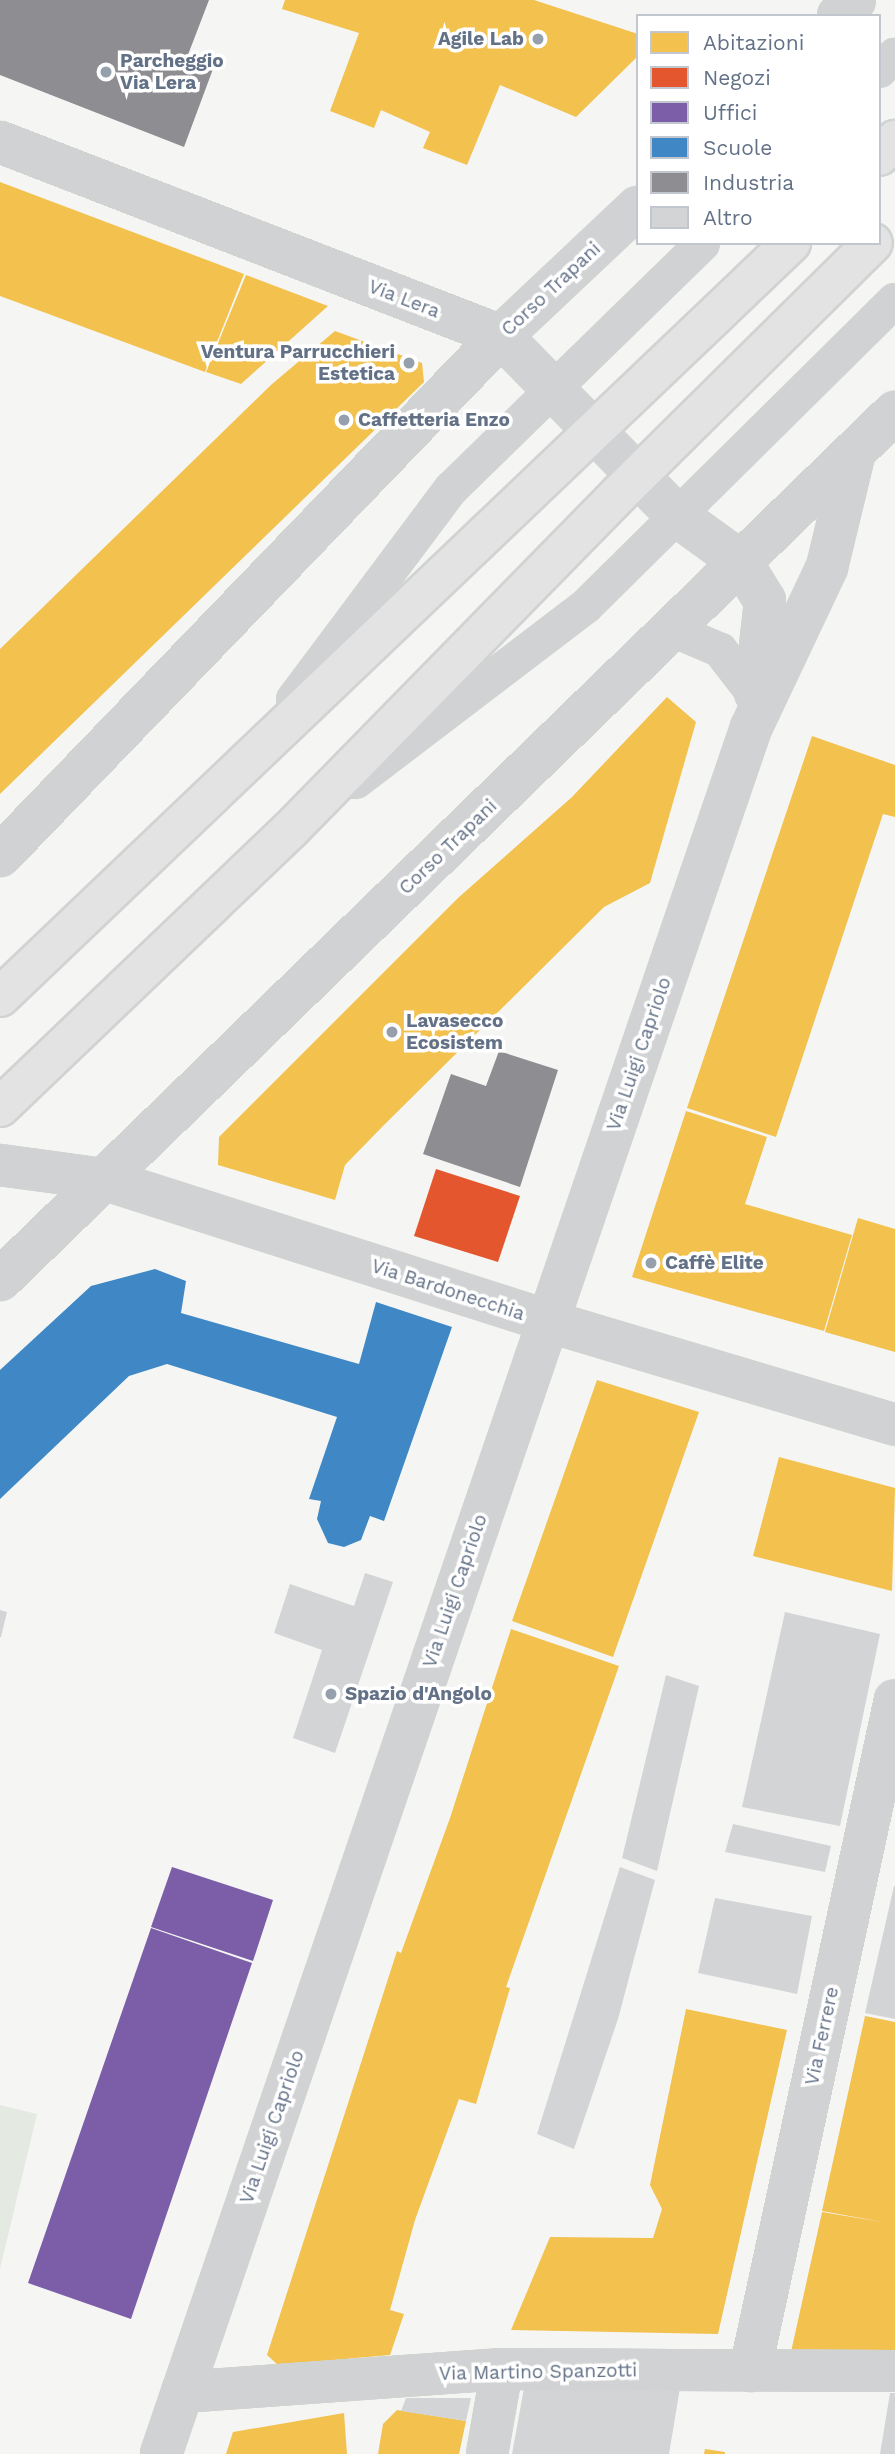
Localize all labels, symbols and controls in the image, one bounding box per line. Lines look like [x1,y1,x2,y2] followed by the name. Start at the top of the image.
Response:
[636,14,881,245] legend
[438,28,524,50] place label: Agile Lab
[703,30,804,55] text: Abitazioni
[530,31,546,47] marker: Agile Lab
[120,50,224,94] place label: Parcheggio Via Lera
[98,64,114,80] marker: Parcheggio Via Lera
[703,65,771,90] text: Negozi
[703,100,757,125] text: Uffici
[703,135,772,160] text: Scuole
[703,170,794,195] text: Industria
[703,205,753,230] text: Altro
[497,237,605,341] street label: Corso Trapani
[365,275,443,323] street label: Via Lera
[200,341,395,385] place label: Ventura Parrucchieri Estetica
[401,355,417,371] marker: Ventura Parrucchieri Estetica
[358,409,510,431] place label: Caffetteria Enzo
[336,412,352,428] marker: Caffetteria Enzo
[394,794,502,900] street label: Corso Trapani
[602,974,676,1134] street label: Via Luigi Capriolo
[406,1010,503,1054] place label: Lavasecco Ecosistem
[384,1024,400,1040] marker: Lavasecco Ecosistem
[665,1252,764,1274] place label: Caffè Elite
[368,1254,528,1326] street label: Via Bardonecchia
[643,1255,659,1271] marker: Caffè Elite
[418,1511,492,1671] street label: Via Luigi Capriolo
[345,1683,492,1705] place label: Spazio d'Angolo
[323,1686,339,1702] marker: Spazio d'Angolo
[800,1984,844,2088] street label: Via Ferrere
[235,2047,309,2207] street label: Via Luigi Capriolo
[438,2359,638,2385] street label: Via Martino Spanzotti

